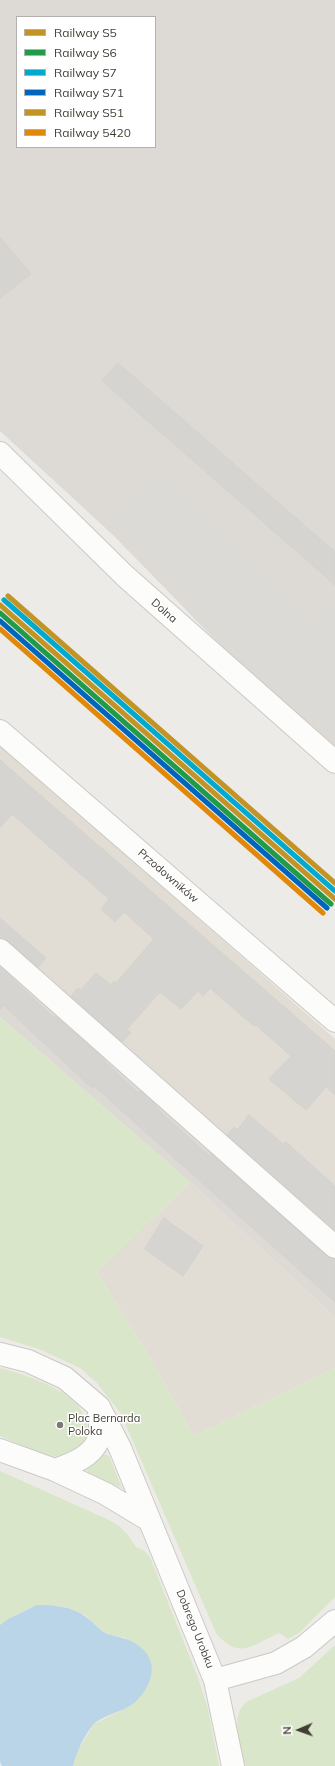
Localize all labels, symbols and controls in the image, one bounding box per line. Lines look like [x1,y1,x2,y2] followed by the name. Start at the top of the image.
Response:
[16,16,156,148] legend
[54,25,117,40] text: Railway S5
[54,45,117,60] text: Railway S6
[54,65,117,80] text: Railway S7
[54,85,124,100] text: Railway S71
[54,105,124,120] text: Railway S51
[54,125,131,140] text: Railway 5420
[148,596,180,626] street label: Dolna
[135,846,201,906] street label: Przodowników
[68,1412,140,1438] place label: Plac Bernarda Poloka
[55,1420,65,1430] marker: Plac Bernarda Poloka
[173,1588,217,1670] street label: Dobrego Urobku
[279,1710,319,1750] north arrow
[280,1726,294,1735] text: N

